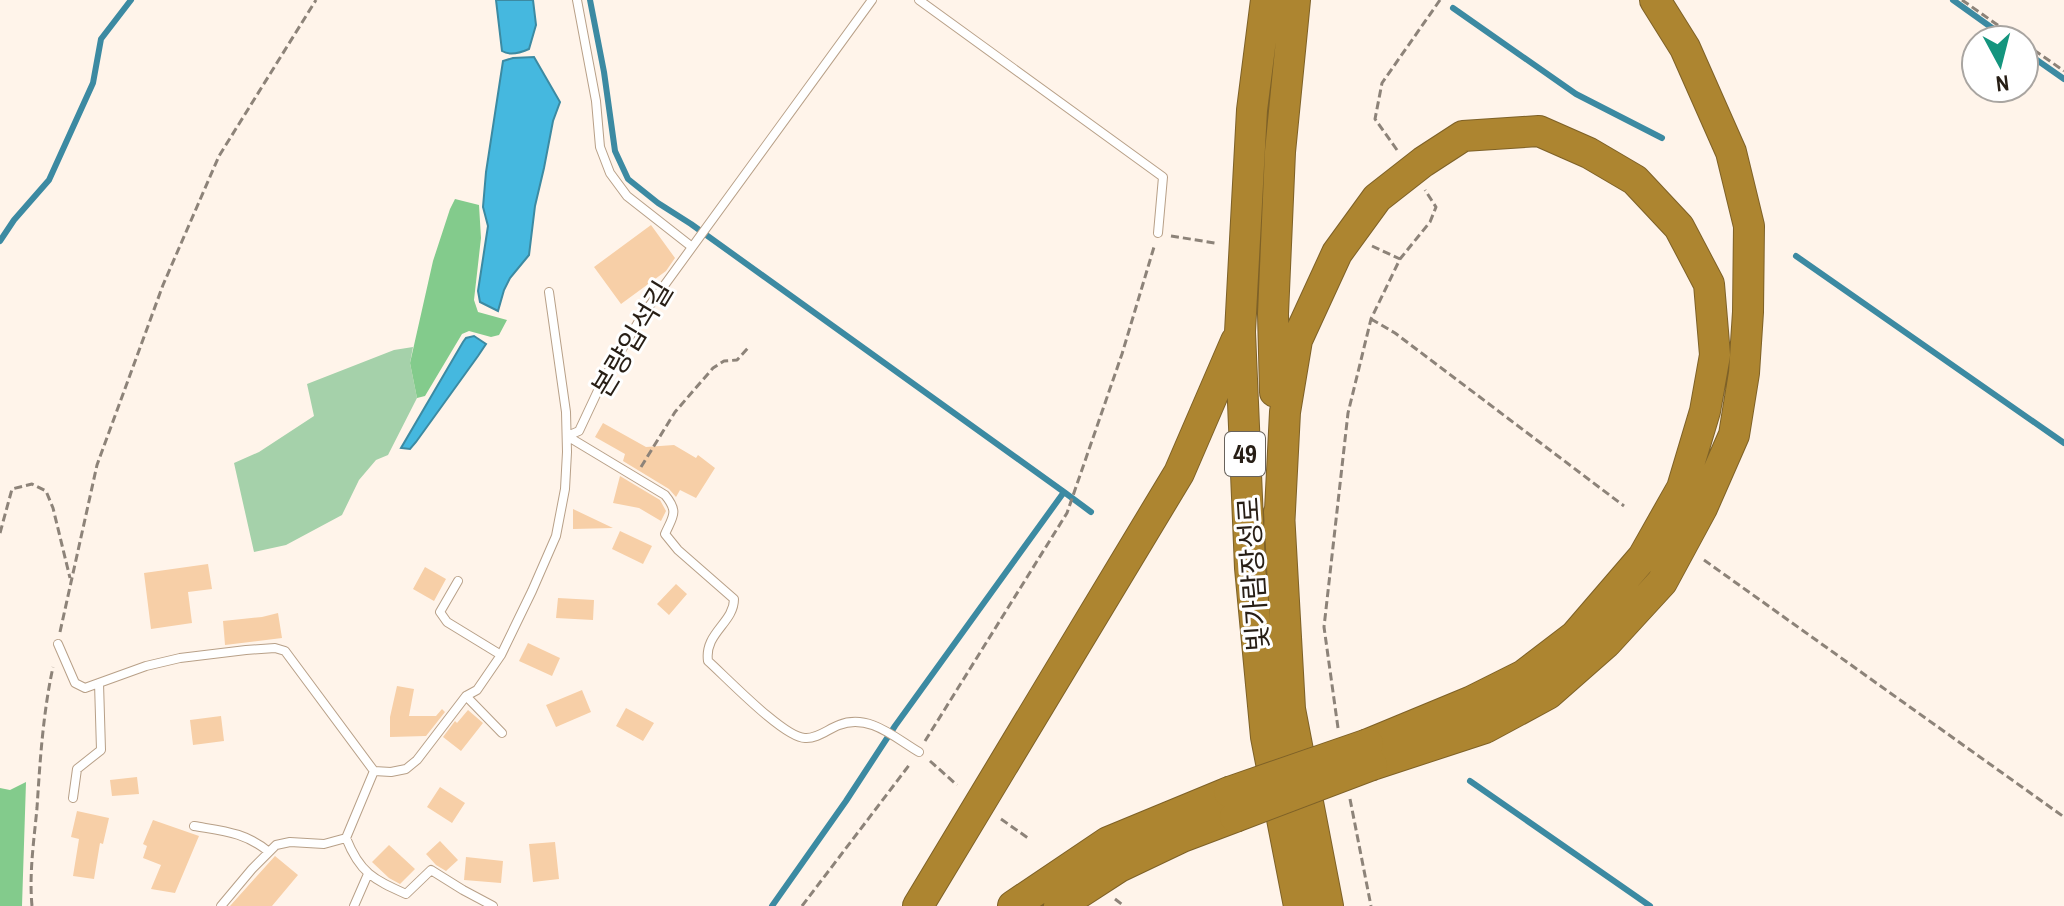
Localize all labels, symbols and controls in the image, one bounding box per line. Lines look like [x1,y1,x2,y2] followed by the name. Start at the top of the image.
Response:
[1960,24,2040,104] north arrow
[1994,68,2011,100] text: N
[583,274,681,404] street label: 본량입석길
[1225,432,1265,476] road number: 49
[1229,496,1277,652] street label: 빛가람장성로

